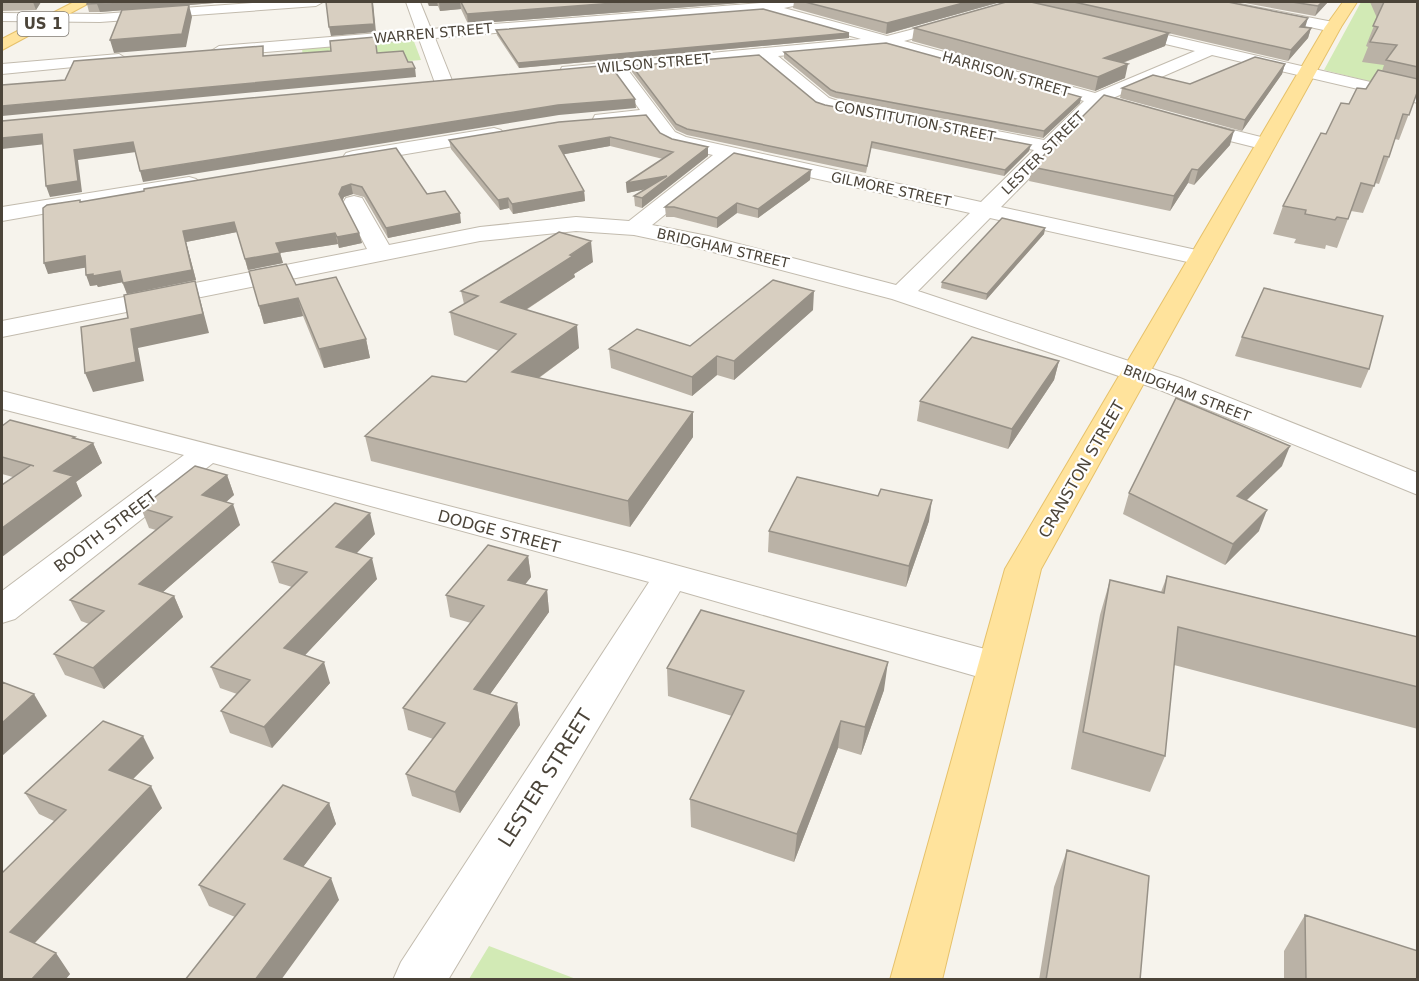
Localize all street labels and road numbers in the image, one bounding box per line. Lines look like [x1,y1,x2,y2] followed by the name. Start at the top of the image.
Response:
[18,12,68,36] road number: US 1
[373,20,494,46] street label: WARREN STREET
[940,48,1072,100] street label: HARRISON STREET
[597,50,712,76] street label: WILSON STREET
[833,98,997,145] street label: CONSTITUTION STREET
[998,108,1088,198] street label: LESTER STREET
[830,168,953,210] street label: GILMORE STREET
[655,225,791,271] street label: BRIDGHAM STREET
[1121,361,1253,425] street label: BRIDGHAM STREET
[1034,397,1129,541] street label: CRANSTON STREET
[50,486,161,576] street label: BOOTH STREET
[436,506,562,557] street label: DODGE STREET
[493,704,597,851] street label: LESTER STREET

